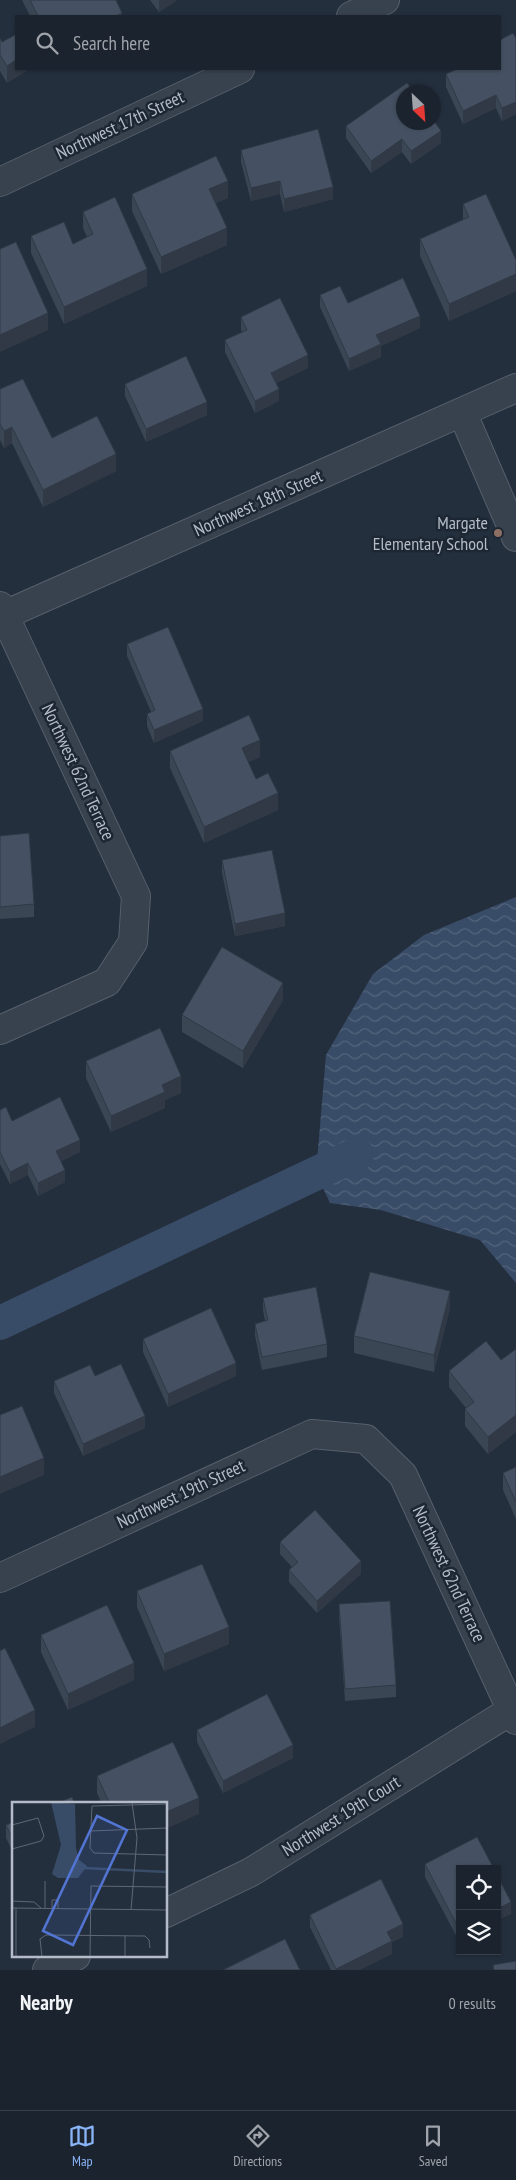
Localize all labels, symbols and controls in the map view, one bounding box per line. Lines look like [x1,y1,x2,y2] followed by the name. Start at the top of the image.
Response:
[15,15,501,70] search box
[33,29,61,57] icon: search
[73,31,150,55] text: Search here
[52,85,187,164] street label: Northwest 17th Street
[396,85,441,130] north arrow
[190,464,326,541] street label: Northwest 18th Street
[373,511,489,555] place label: Margate Elementary School
[492,527,504,539] marker: Margate Elementary School
[37,700,120,844] street label: Northwest 62nd Terrace
[113,1454,248,1533] street label: Northwest 19th Street
[408,1502,491,1646] street label: Northwest 62nd Terrace
[277,1770,404,1861] street label: Northwest 19th Court
[12,1802,168,1958] inset map
[456,1865,501,1955] map controls
[456,1865,501,1910] button: locate
[456,1910,501,1955] button: layers
[20,1989,73,2016] text: Nearby
[449,1993,496,2013] text: 0 results
[68,2122,96,2170] tab: Map
[233,2122,282,2170] tab: Directions
[419,2122,448,2170] tab: Saved

